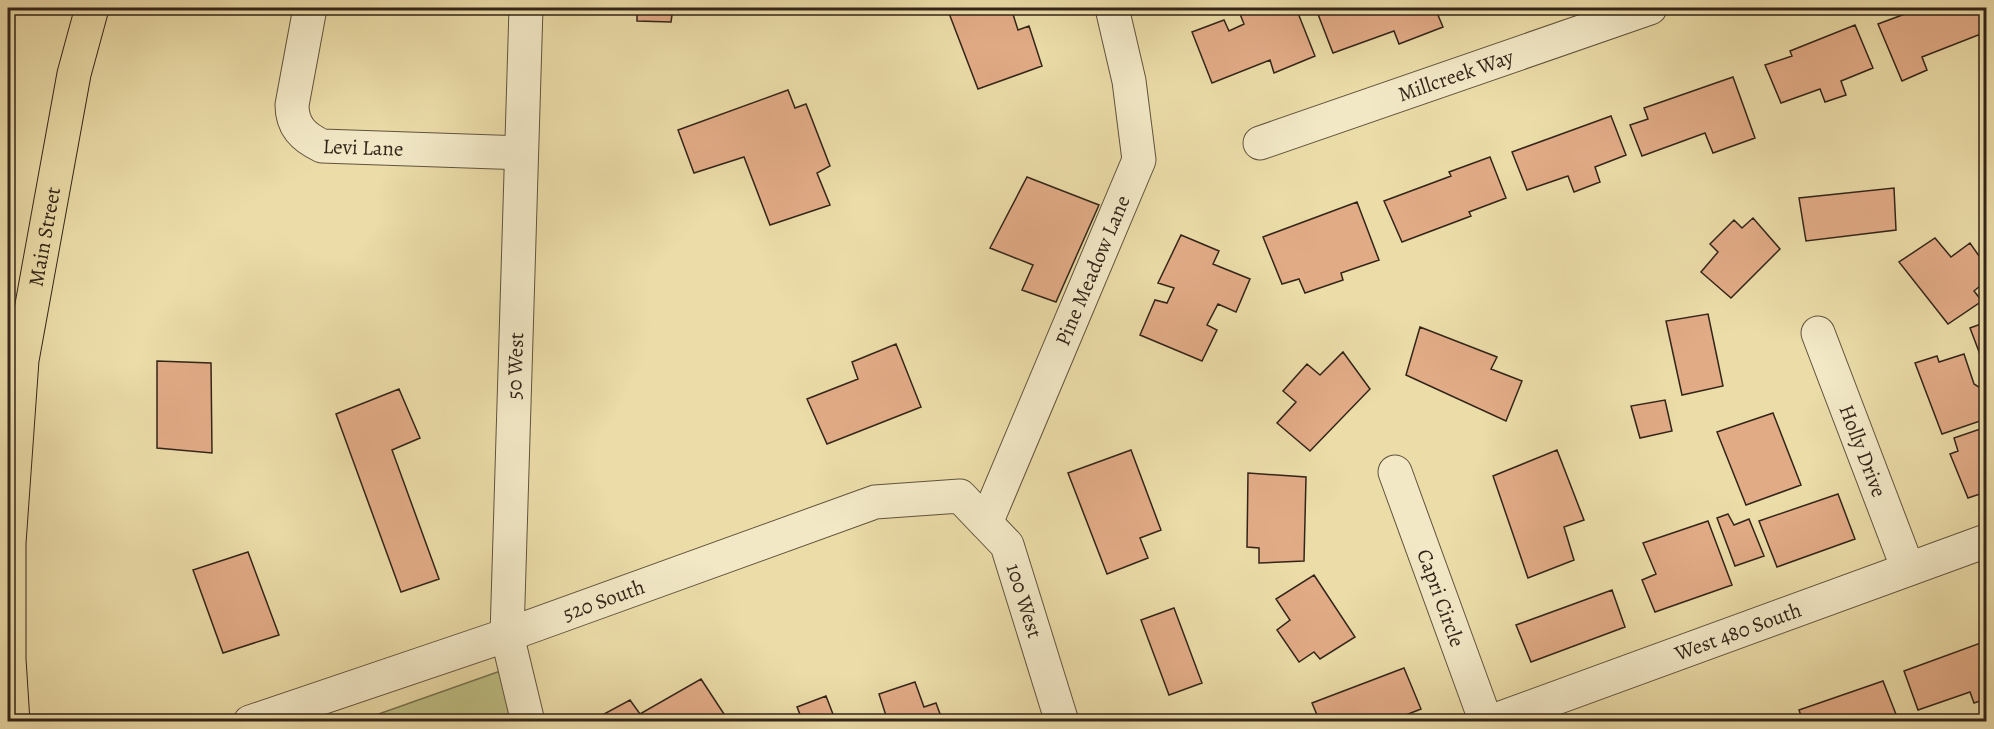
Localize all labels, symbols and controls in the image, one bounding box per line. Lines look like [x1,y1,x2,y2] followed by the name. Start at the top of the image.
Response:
[1394,42,1518,108] street label: Millcreek Way
[322,132,404,163] street label: Levi Lane
[22,185,67,289] street label: Main Street
[1048,191,1137,350] street label: Pine Meadow Lane
[500,332,530,400] street label: 50 West
[1833,400,1893,501] street label: Holly Drive
[1410,545,1471,651] street label: Capri Circle
[1000,560,1049,641] street label: 100 West
[559,572,648,628] street label: 520 South
[1670,596,1805,668] street label: West 480 South

